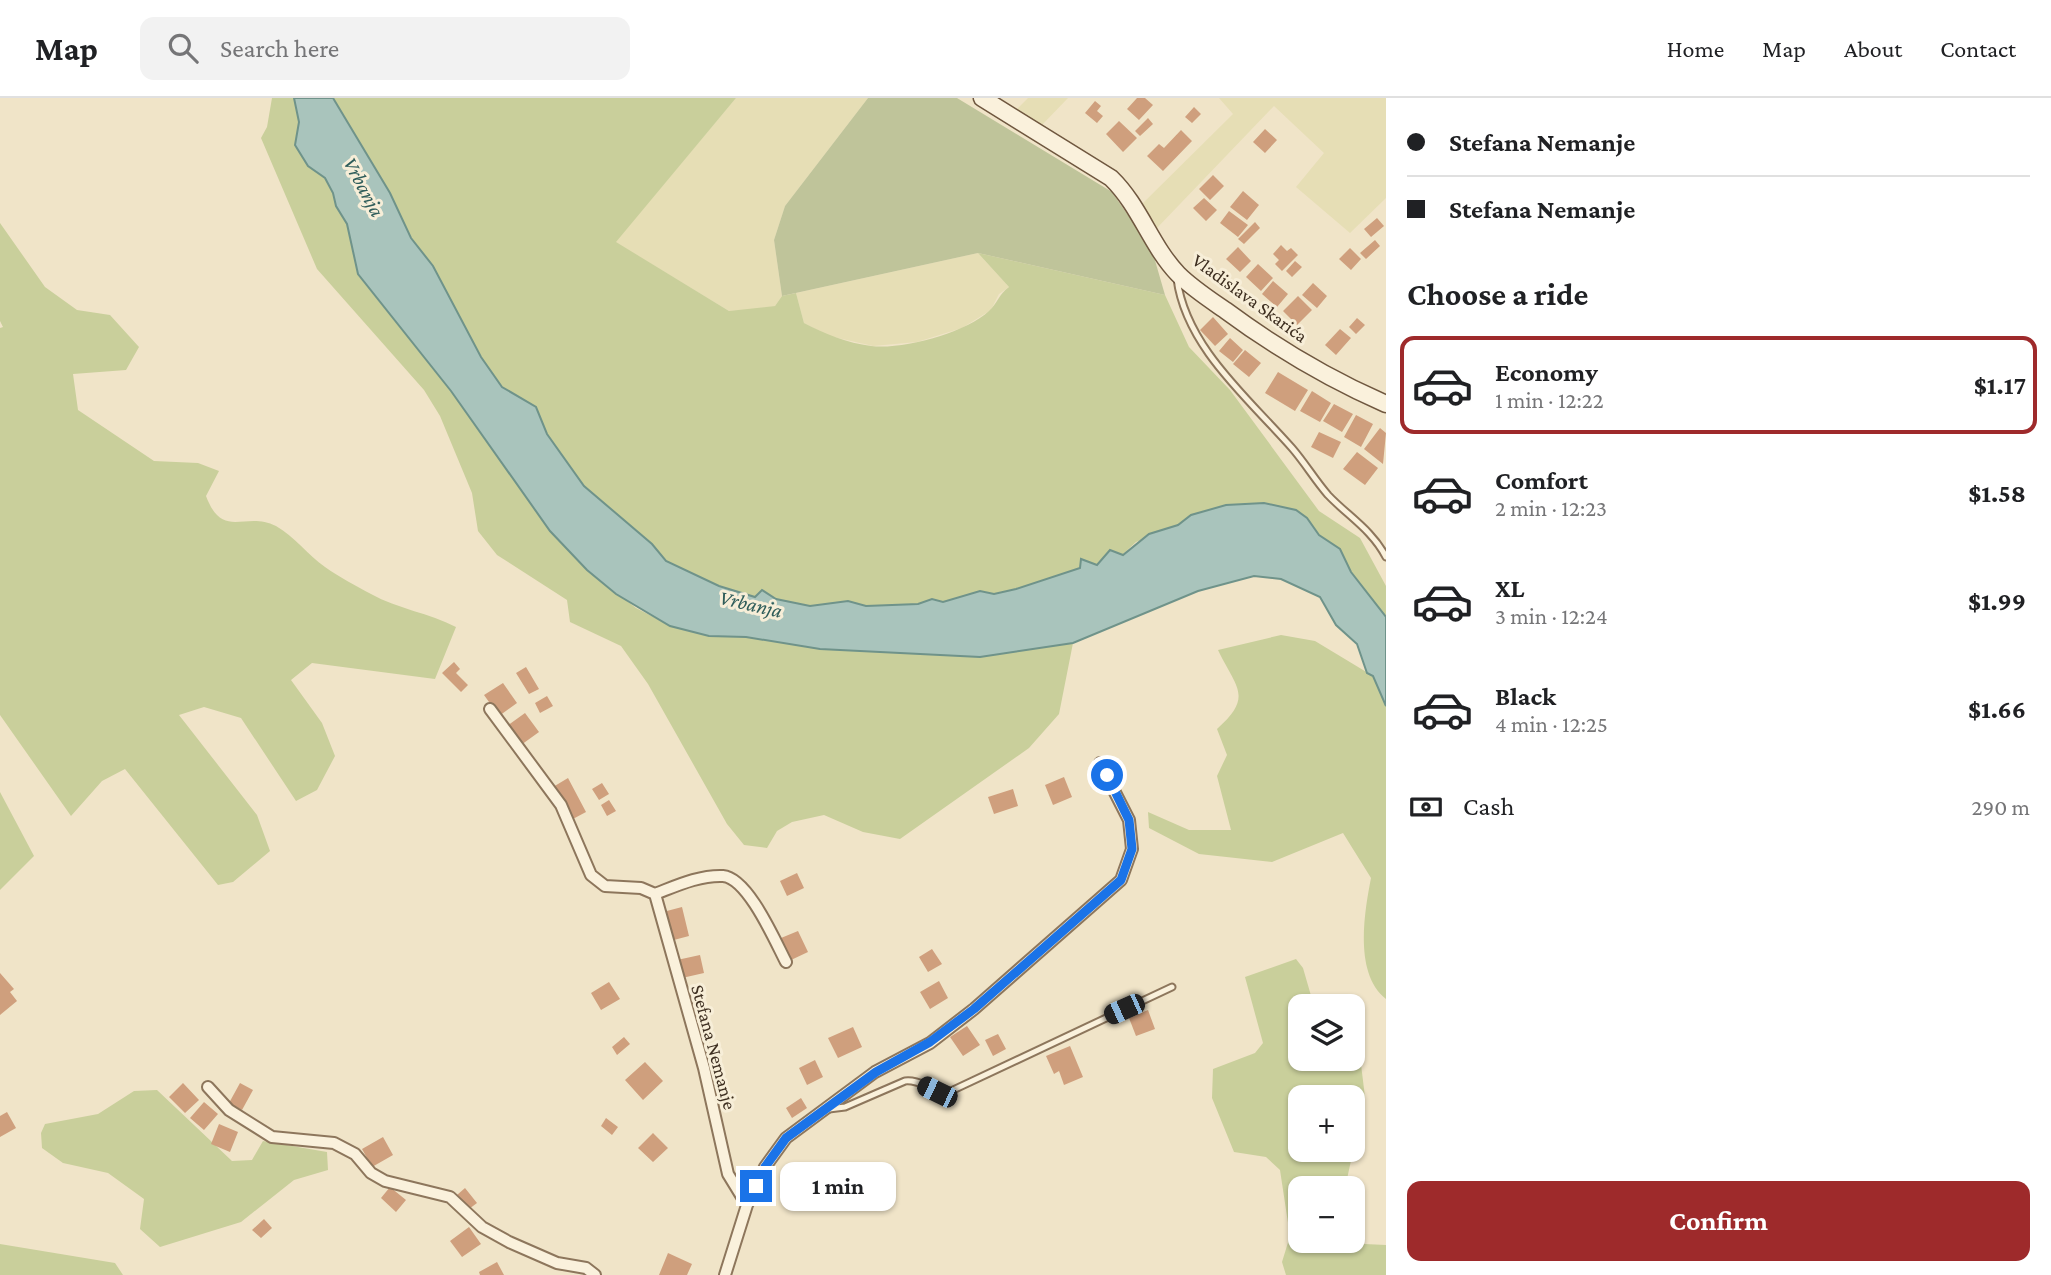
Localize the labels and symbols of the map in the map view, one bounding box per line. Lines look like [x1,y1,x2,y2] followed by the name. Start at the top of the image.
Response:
[338,153,390,221] water label: Vrbanja
[1188,249,1312,347] street label: Vladislava Skarića
[717,585,785,623] water label: Vrbanja
[1091,759,1123,791] route start
[686,982,741,1112] street label: Stefana Nemanje
[1101,991,1148,1027] car
[914,1073,961,1111] car
[780,1162,896,1210] callout: 1 min
[740,1170,772,1202] route end

